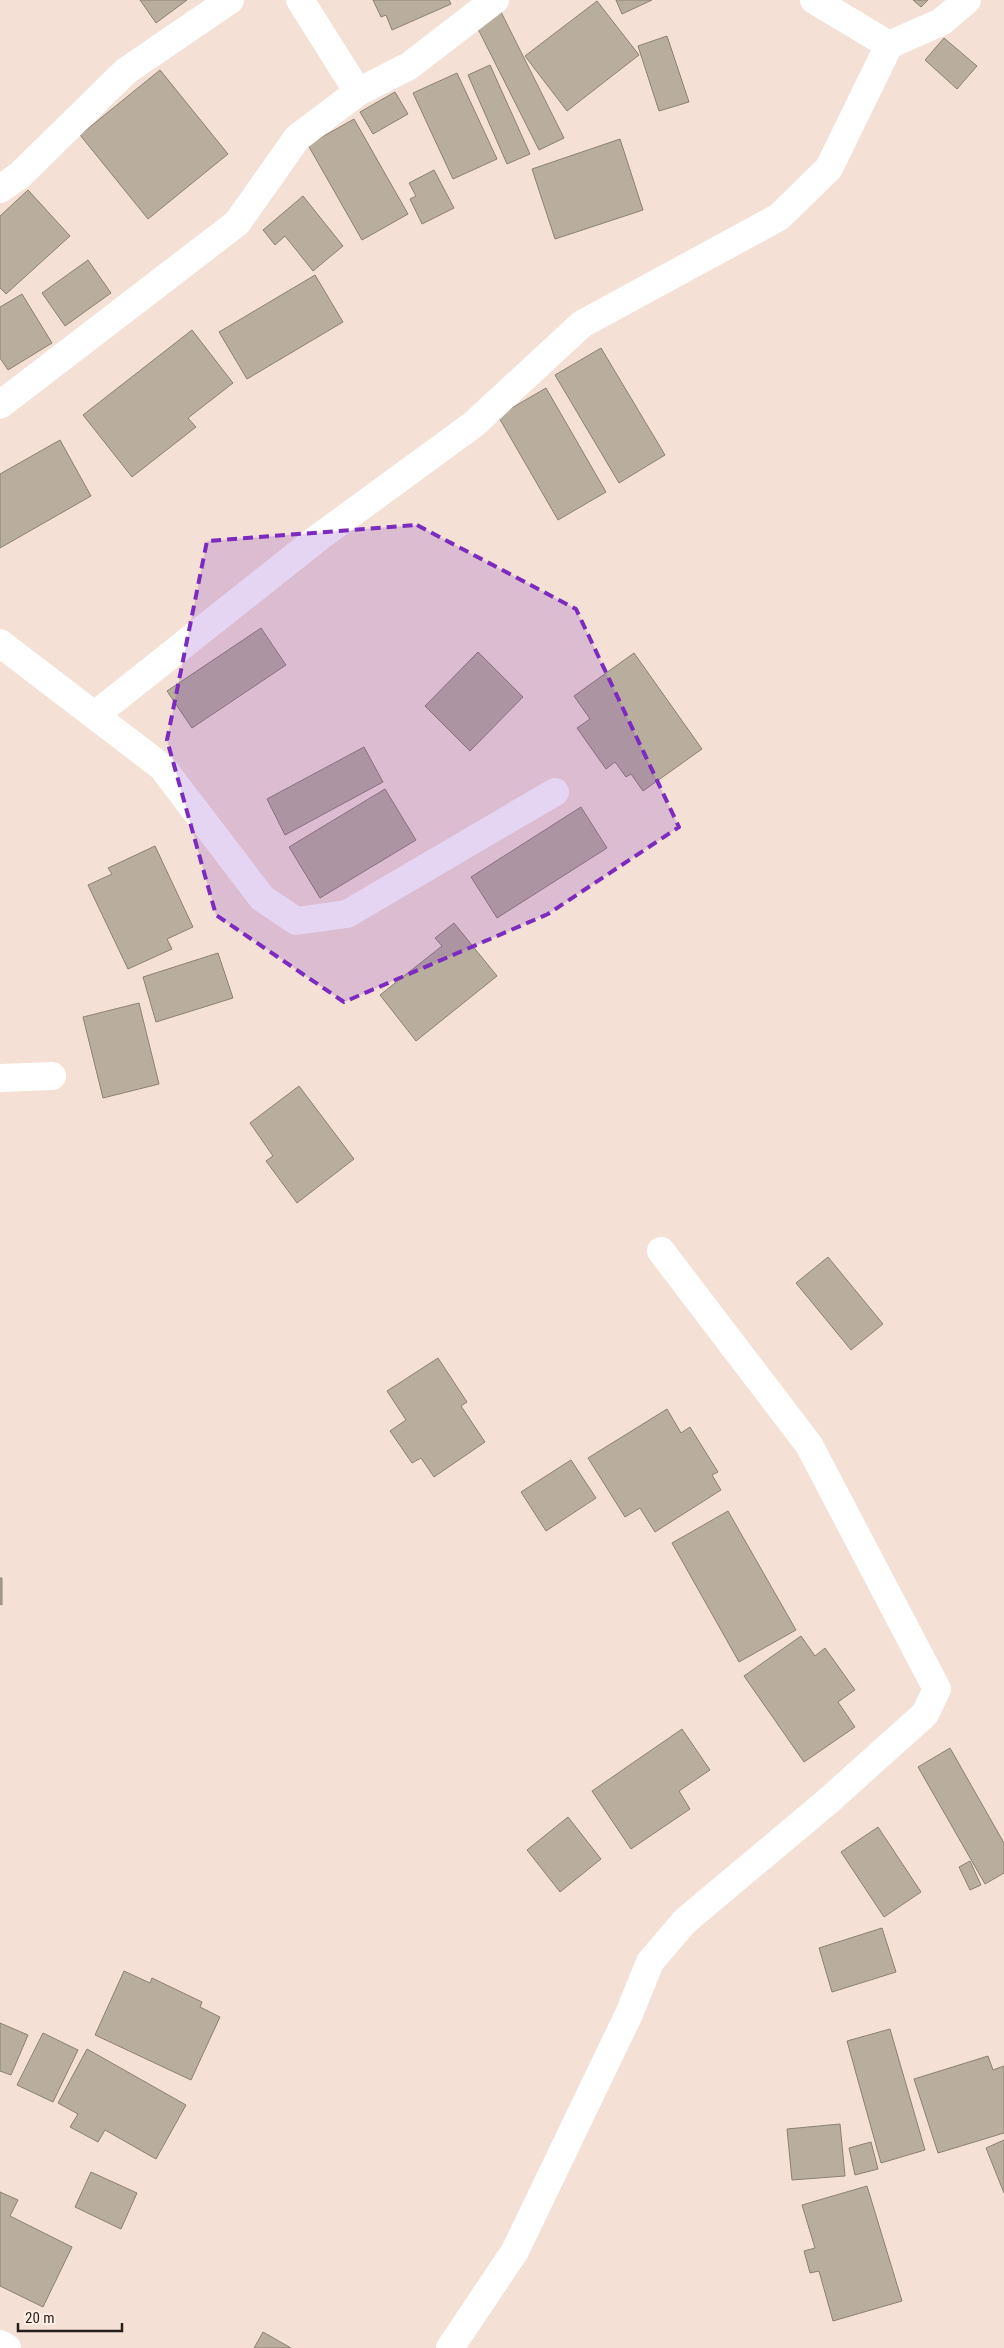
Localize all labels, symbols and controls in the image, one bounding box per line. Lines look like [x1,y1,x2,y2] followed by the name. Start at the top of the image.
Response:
[18,2300,121,2332] scale bar
[25,2309,55,2327] text: 20 m

